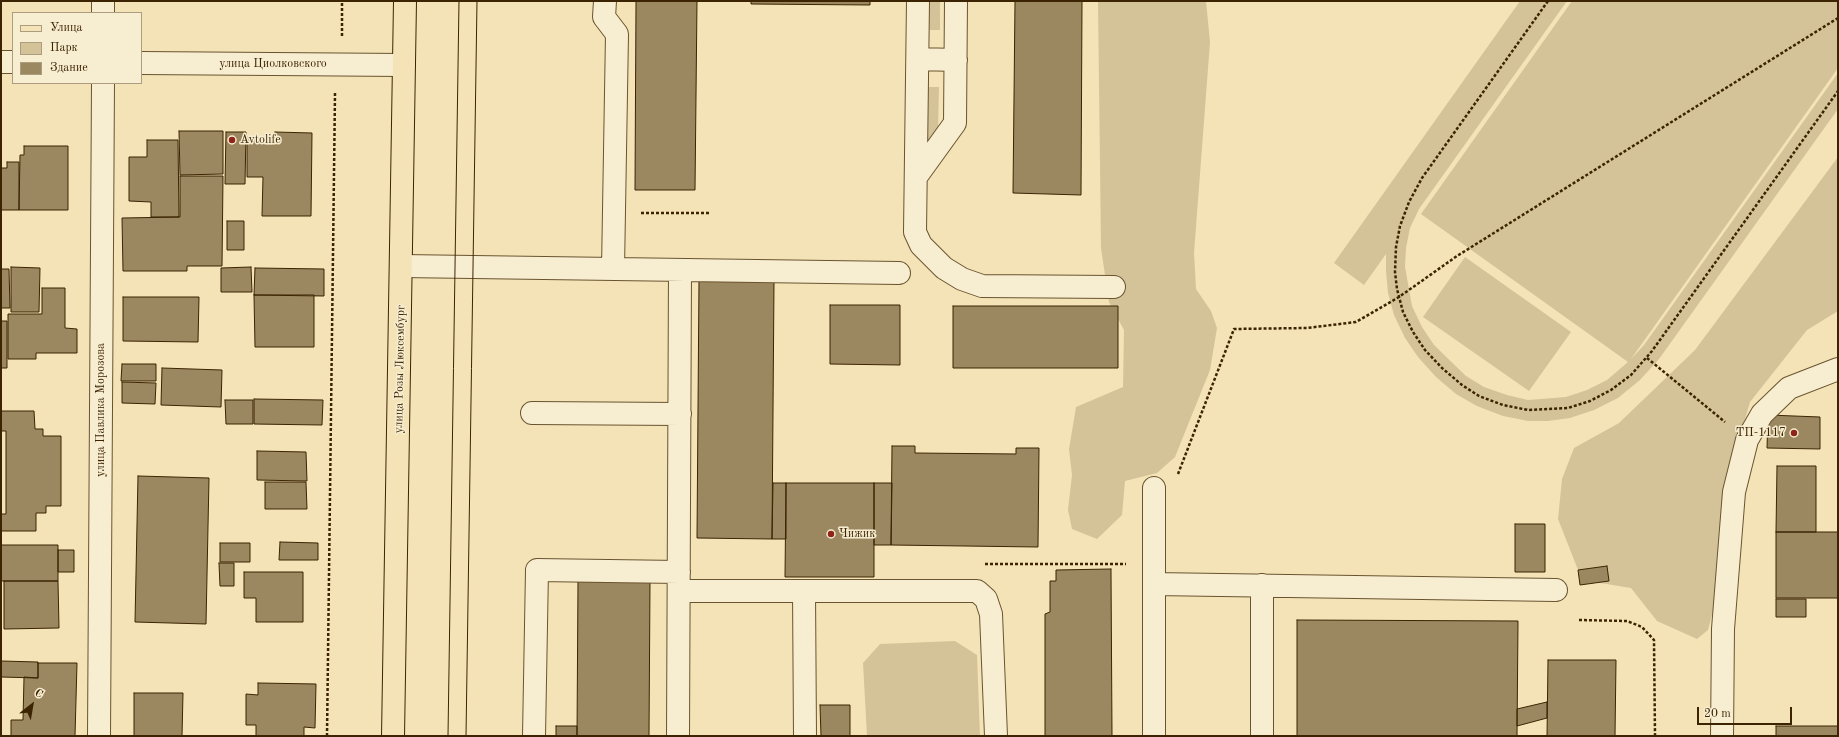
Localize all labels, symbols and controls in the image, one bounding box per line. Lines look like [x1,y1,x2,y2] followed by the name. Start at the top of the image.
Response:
[12,12,142,84] legend
[50,22,83,34] text: Улица
[50,42,78,54] text: Парк
[219,57,327,71] street label: улица Циолковского
[50,62,88,74] text: Здание
[240,133,281,147] place label: Avtolife
[227,135,237,145] marker: Avtolife
[392,305,408,433] street label: улица Розы Люксембург
[94,343,108,477] street label: улица Павлика Морозова
[1736,426,1786,440] place label: ТП-1117
[1789,428,1799,438] marker: ТП-1117
[839,527,875,541] place label: Чижик
[826,529,836,539] marker: Чижик
[12,685,52,725] north arrow
[32,688,44,701] text: С
[1699,699,1794,725] scale bar
[1704,708,1731,720] text: 20 m

